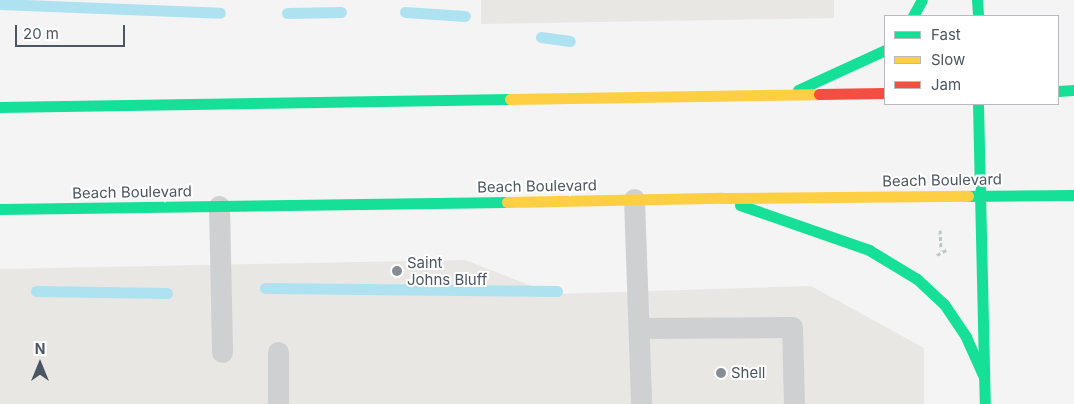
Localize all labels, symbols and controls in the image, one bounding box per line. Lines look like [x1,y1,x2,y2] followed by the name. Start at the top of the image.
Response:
[18,15,128,47] scale bar
[884,15,1059,105] legend
[23,24,59,43] text: 20 m
[931,25,961,44] text: Fast
[931,50,965,69] text: Slow
[931,75,961,94] text: Jam
[882,170,1002,190] street label: Beach Boulevard
[477,176,597,196] street label: Beach Boulevard
[72,182,192,202] street label: Beach Boulevard
[407,253,487,288] place label: Saint Johns Bluff
[391,265,403,277] marker: Saint Johns Bluff
[15,339,65,389] north arrow
[35,340,45,357] text: N
[731,364,766,382] place label: Shell
[715,367,727,379] marker: Shell

